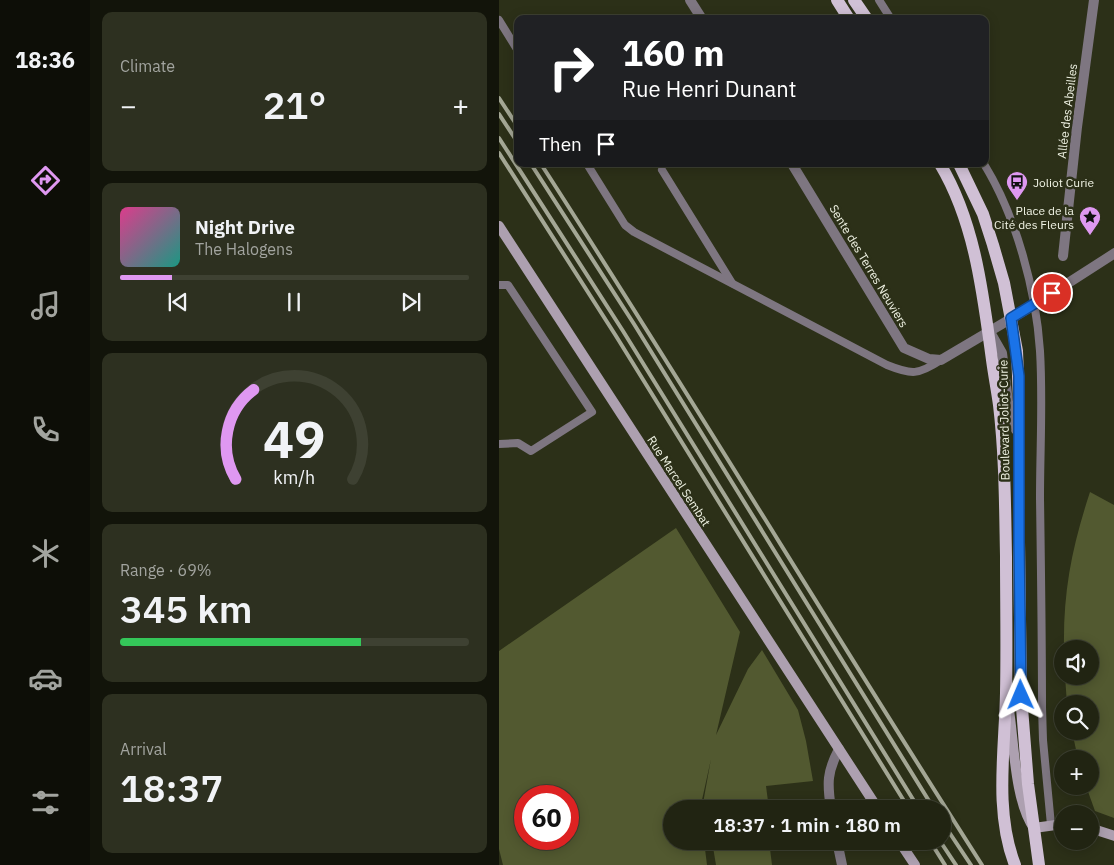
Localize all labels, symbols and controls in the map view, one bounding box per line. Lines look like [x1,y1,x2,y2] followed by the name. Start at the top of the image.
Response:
[622,30,725,76] text: 160 m
[539,35,604,100] icon: right
[15,45,75,74] text: 18:36
[120,56,175,76] text: Climate
[1054,63,1080,159] street label: Allée des Abeilles
[622,74,796,103] text: Rue Henri Dunant
[263,80,326,129] text: 21°
[120,87,137,124] text: −
[452,87,469,124] text: +
[592,130,620,158] icon: arrive
[539,132,582,156] text: Then
[28,163,63,198] icon: directions
[1005,170,1029,201] bus stop icon: Joliot Curie
[1033,175,1095,190] place label: Joliot Curie
[826,202,912,330] street label: Sente des Terres Neuviers
[994,203,1075,232] place label: Place de la Cité des Fleurs
[1078,205,1102,236] place icon: Place de la Cité des Fleurs
[195,215,295,239] text: Night Drive
[195,239,293,259] text: The Halogens
[1031,272,1073,314] pin
[1038,279,1066,307] icon: arrive
[28,288,63,323] icon: music
[164,288,192,316] icon: previous
[280,288,308,316] icon: pause
[397,288,425,316] icon: next
[995,359,1013,480] street label: Boulevard Joliot-Curie
[263,405,326,472] text: 49
[28,412,63,447] icon: phone
[644,433,714,529] street label: Rue Marcel Sembat
[274,466,316,489] text: km/h
[28,536,63,571] icon: climate
[120,560,212,580] text: Range · 69%
[120,584,252,633] text: 345 km
[1054,640,1099,850] map controls
[1054,640,1099,685] button: sound
[28,661,63,696] icon: car
[994,668,1046,720] position arrow
[1054,695,1099,740] button: search
[120,739,167,759] text: Arrival
[1054,750,1099,795] button: +
[120,763,223,812] text: 18:37
[28,785,63,820] icon: filters
[514,785,579,850] speed limit sign: 60
[1054,805,1099,850] button: −
[713,813,901,837] text: 18:37 · 1 min · 180 m

